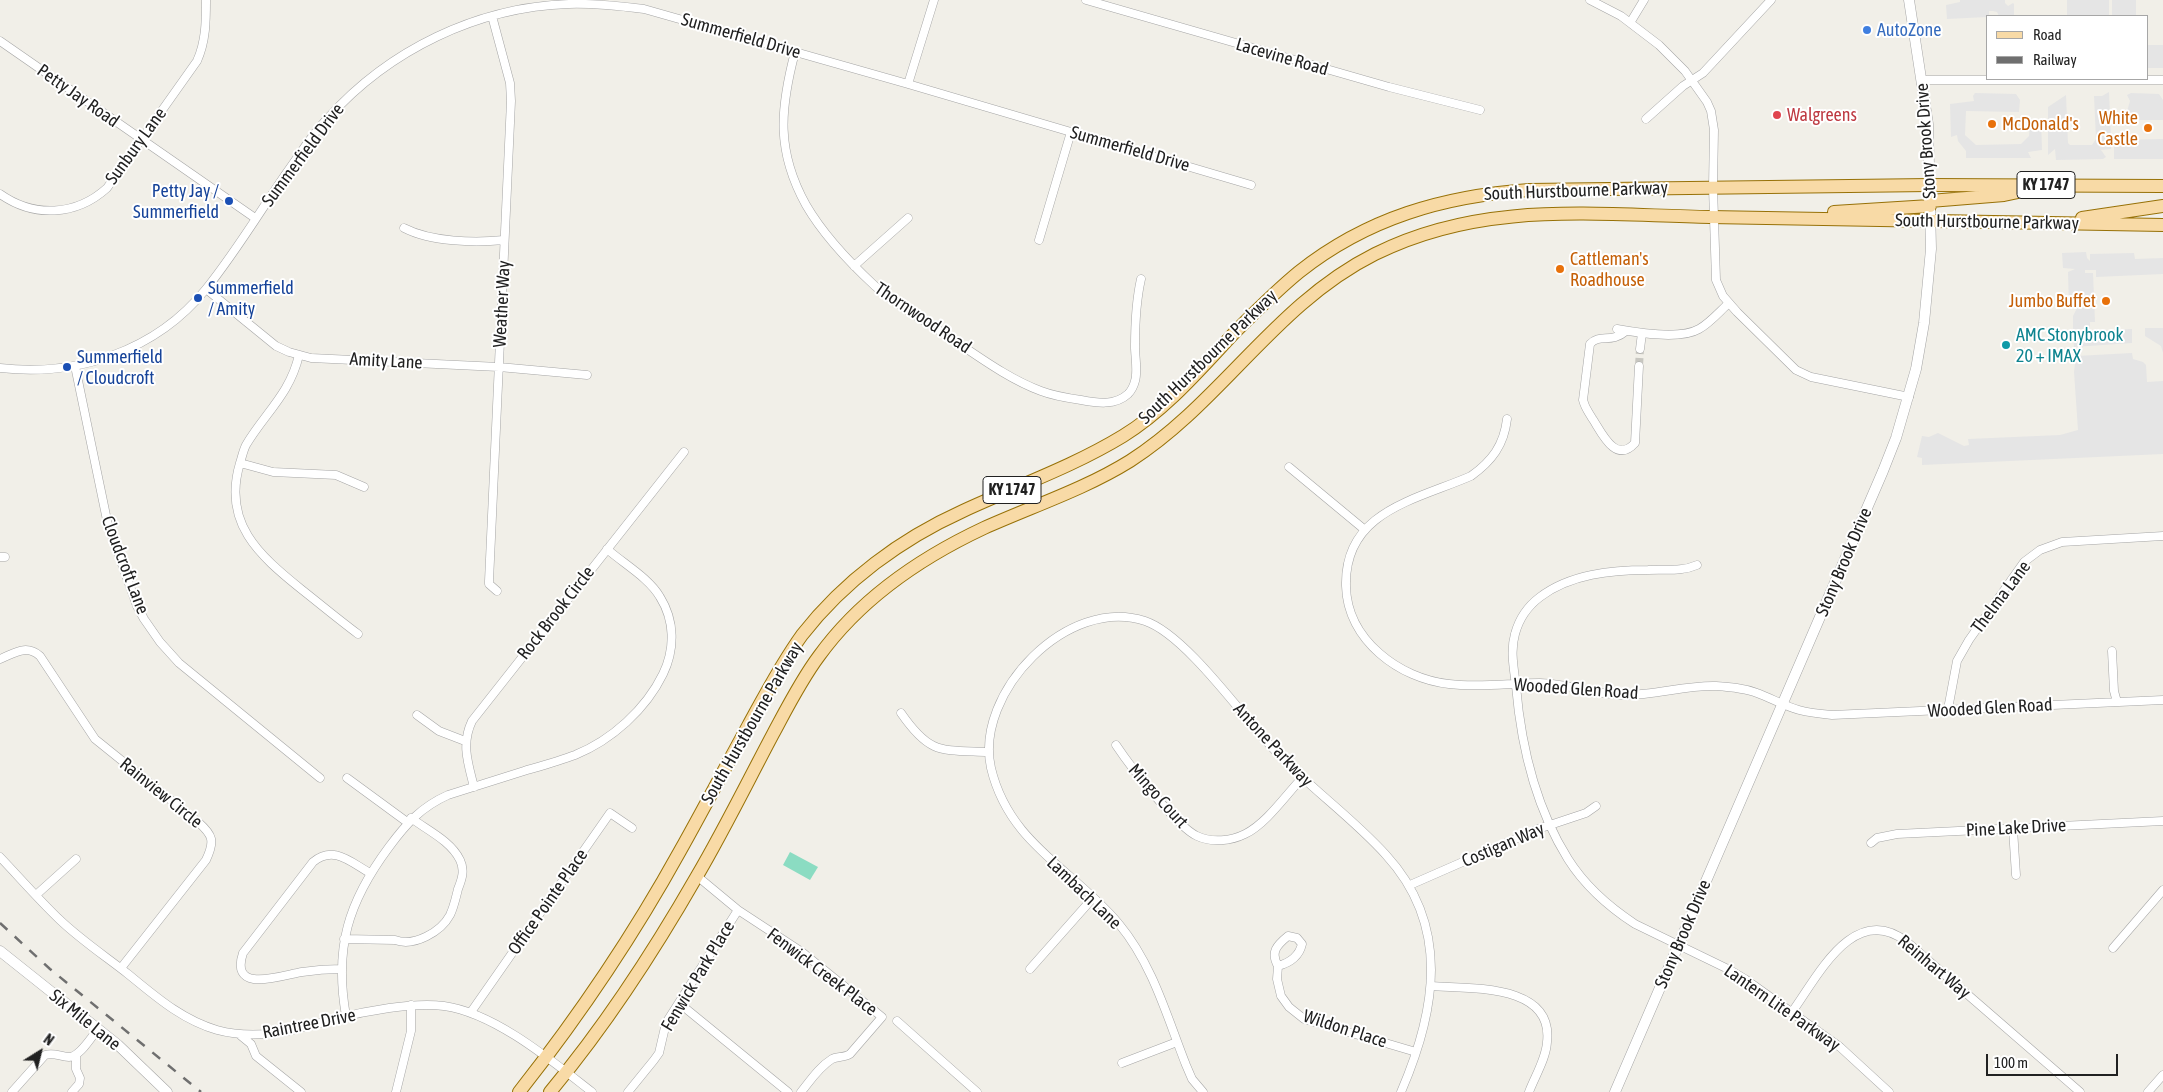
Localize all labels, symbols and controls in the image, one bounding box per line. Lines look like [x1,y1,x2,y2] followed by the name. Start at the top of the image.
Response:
[679,9,803,63] street label: Summerfield Drive
[1986,15,2148,80] legend
[1877,19,1941,41] place label: AutoZone
[1861,24,1873,36] marker: AutoZone
[2033,26,2062,43] text: Road
[1233,33,1331,81] street label: Lacevine Road
[2033,51,2077,68] text: Railway
[33,60,123,132] street label: Petty Jay Road
[1911,83,1941,199] street label: Stony Brook Drive
[257,99,349,211] street label: Summerfield Drive
[101,103,171,189] street label: Sunbury Lane
[1787,104,1857,126] place label: Walgreens
[2097,107,2138,150] place label: White Castle
[1771,109,1783,121] marker: Walgreens
[2002,113,2079,135] place label: McDonald's
[1986,118,1998,130] marker: McDonald's
[1068,122,1192,176] street label: Summerfield Drive
[2142,122,2154,134] marker: White Castle
[2017,172,2075,198] road number: KY 1747
[1484,177,1668,205] street label: South Hurstbourne Parkway
[133,180,219,222] place label: Petty Jay / Summerfield
[223,195,235,207] marker: Petty Jay / Summerfield
[1895,210,2079,234] street label: South Hurstbourne Parkway
[1570,248,1649,290] place label: Cattleman's Roadhouse
[489,260,515,348] street label: Weather Way
[1554,263,1566,275] marker: Cattleman's Roadhouse
[208,277,294,320] place label: Summerfield / Amity
[871,278,975,358] street label: Thornwood Road
[1134,285,1282,429] street label: South Hurstbourne Parkway
[2009,290,2096,312] place label: Jumbo Buffet
[192,292,204,304] marker: Summerfield / Amity
[2100,295,2112,307] marker: Jumbo Buffet
[2016,324,2123,366] place label: AMC Stonybrook 20 + IMAX
[2000,339,2012,351] marker: AMC Stonybrook 20 + IMAX
[77,346,163,388] place label: Summerfield / Cloudcroft
[349,348,423,374] street label: Amity Lane
[61,361,73,373] marker: Summerfield / Cloudcroft
[983,476,1041,504] road number: KY 1747
[1811,505,1877,619] street label: Stony Brook Drive
[96,513,154,617] street label: Cloudcroft Lane
[1967,556,2035,638] street label: Thelma Lane
[513,562,599,664] street label: Rock Brook Circle
[697,638,807,808] street label: South Hurstbourne Parkway
[1513,674,1639,704] street label: Wooded Glen Road
[1927,694,2053,722] street label: Wooded Glen Road
[1229,699,1317,791] street label: Antone Parkway
[115,753,207,833] street label: Rainview Circle
[1124,759,1192,833] street label: Mingo Court
[1965,815,2067,841] street label: Pine Lake Drive
[1459,818,1547,872] street label: Costigan Way
[504,845,592,959] street label: Office Pointe Place
[1042,852,1126,934] street label: Lambach Lane
[1650,877,1716,991] street label: Stony Brook Drive
[657,917,739,1035] street label: Fenwick Park Place
[763,923,881,1021] street label: Fenwick Creek Place
[1893,930,1975,1004] street label: Reinhart Way
[1720,960,1844,1056] street label: Lantern Lite Parkway
[45,985,125,1055] street label: Six Mile Lane
[261,1004,357,1044] street label: Raintree Drive
[1300,1005,1390,1053] street label: Wildon Place
[15,1027,65,1077] north arrow
[41,1031,57,1049] text: N
[1988,1044,2120,1076] scale bar
[1994,1054,2028,1071] text: 100 m

